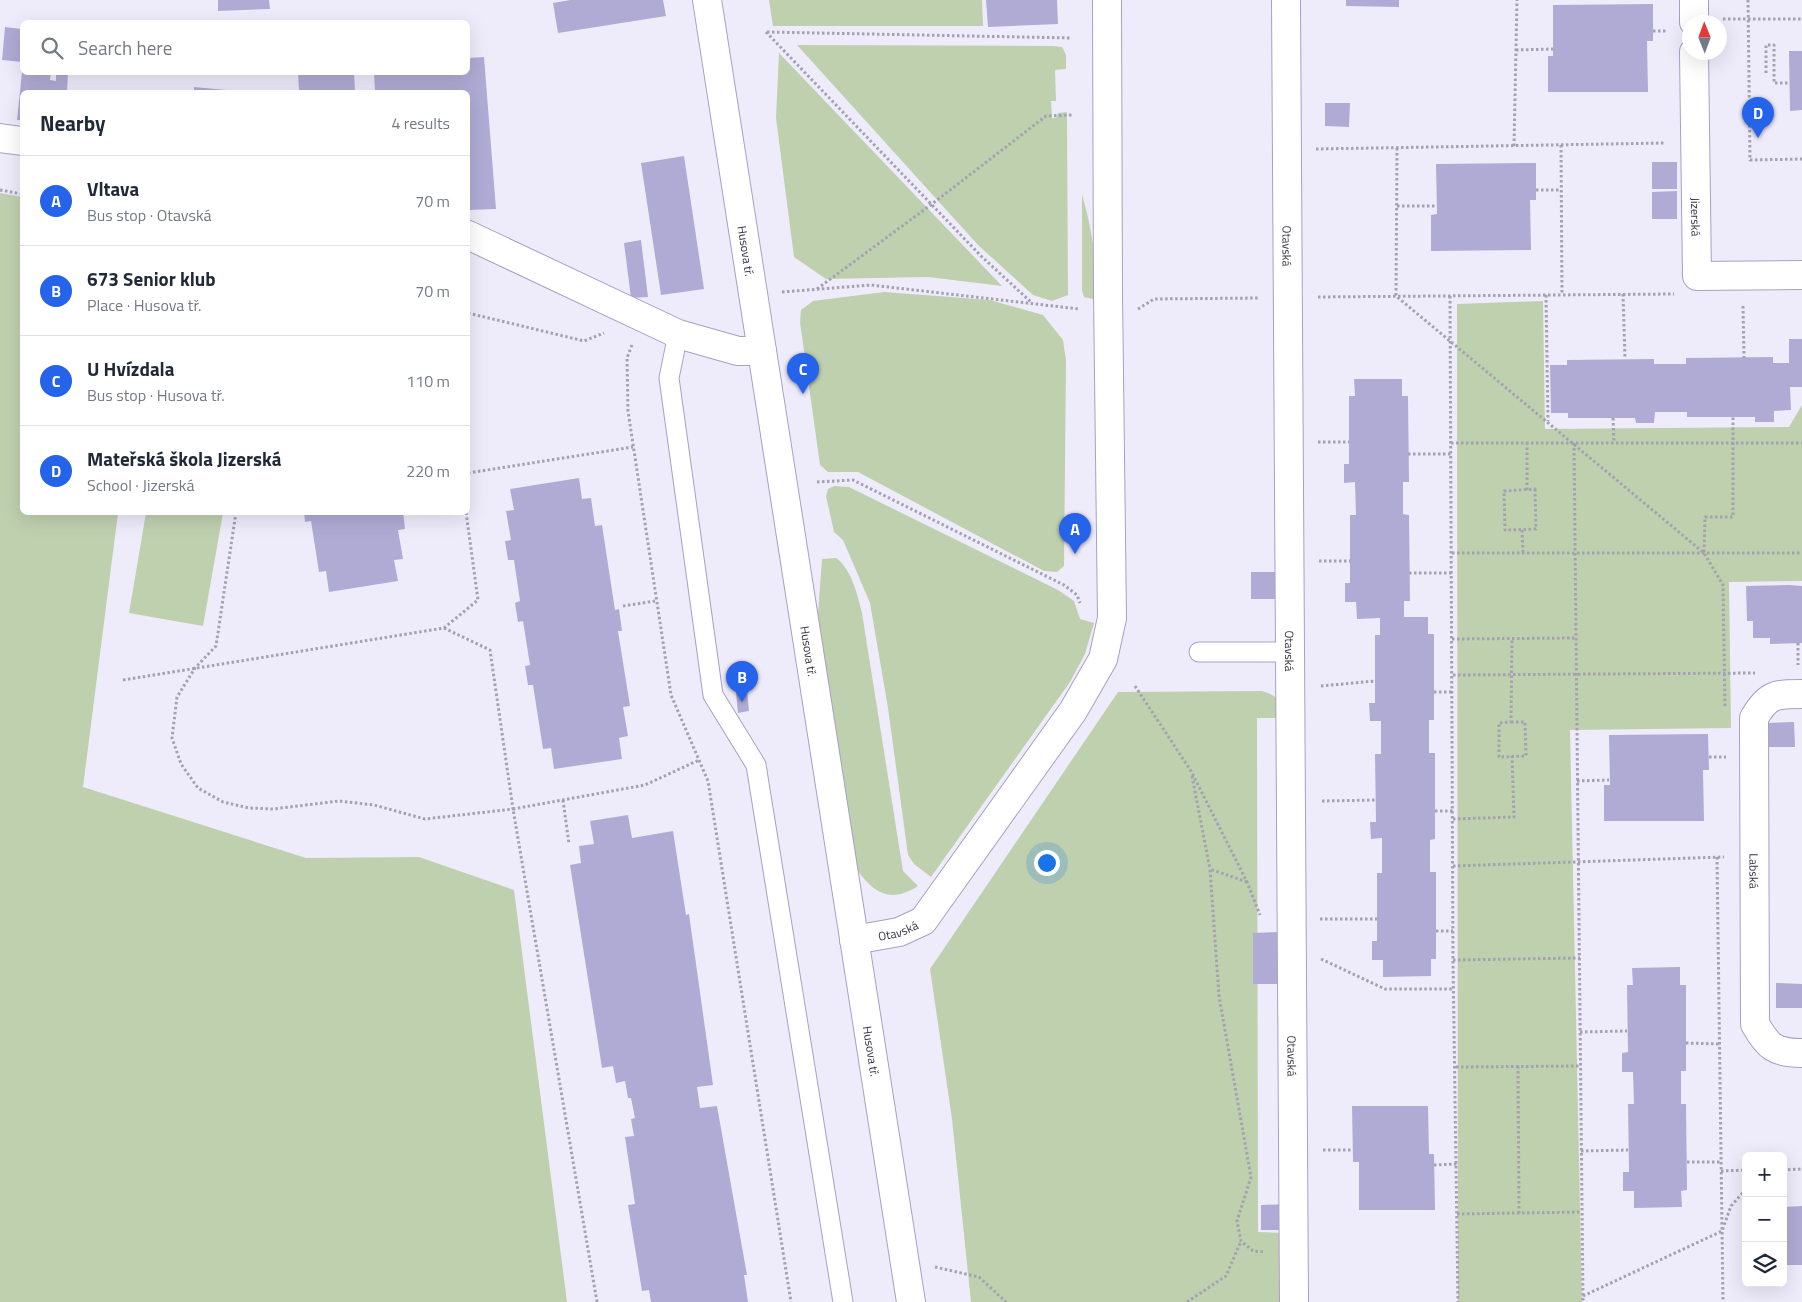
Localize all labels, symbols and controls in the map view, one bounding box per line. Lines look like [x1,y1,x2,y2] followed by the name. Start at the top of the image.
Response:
[1682,15,1727,60] north arrow
[20,20,470,75] search box
[78,33,172,62] text: Search here
[38,34,66,62] icon: search
[1742,97,1774,138] pin: D
[40,107,105,139] text: Nearby
[391,111,450,135] text: 4 results
[87,174,139,203] text: Vltava
[51,189,61,213] text: A
[415,189,450,213] text: 70 m
[1686,197,1706,237] street label: Jizerská
[87,203,212,227] text: Bus stop · Otavská
[733,224,760,278] street label: Husova tř.
[1278,225,1297,267] street label: Otavská
[87,264,216,293] text: 673 Senior klub
[51,279,61,303] text: B
[415,279,450,303] text: 70 m
[87,293,202,317] text: Place · Husova tř.
[787,353,819,394] pin: C
[87,354,174,383] text: U Hvízdala
[52,369,60,393] text: C
[406,369,450,393] text: 110 m
[87,383,225,407] text: Bus stop · Husova tř.
[87,444,282,473] text: Mateřská škola Jizerská
[51,459,61,483] text: D
[406,459,450,483] text: 220 m
[87,473,194,497] text: School · Jizerská
[1059,513,1091,554] pin: A
[796,624,822,678] street label: Husova tř.
[1280,630,1300,672] street label: Otavská
[726,661,758,702] pin: B
[1034,850,1060,876] your location
[1745,853,1764,889] street label: Labská
[876,915,921,945] street label: Otavská
[858,1025,885,1078] street label: Husova tř.
[1283,1035,1302,1077] street label: Otavská
[1742,1152,1787,1287] map controls
[1742,1152,1787,1197] button: +
[1742,1197,1787,1242] button: −
[1742,1242,1787,1287] button: layers

